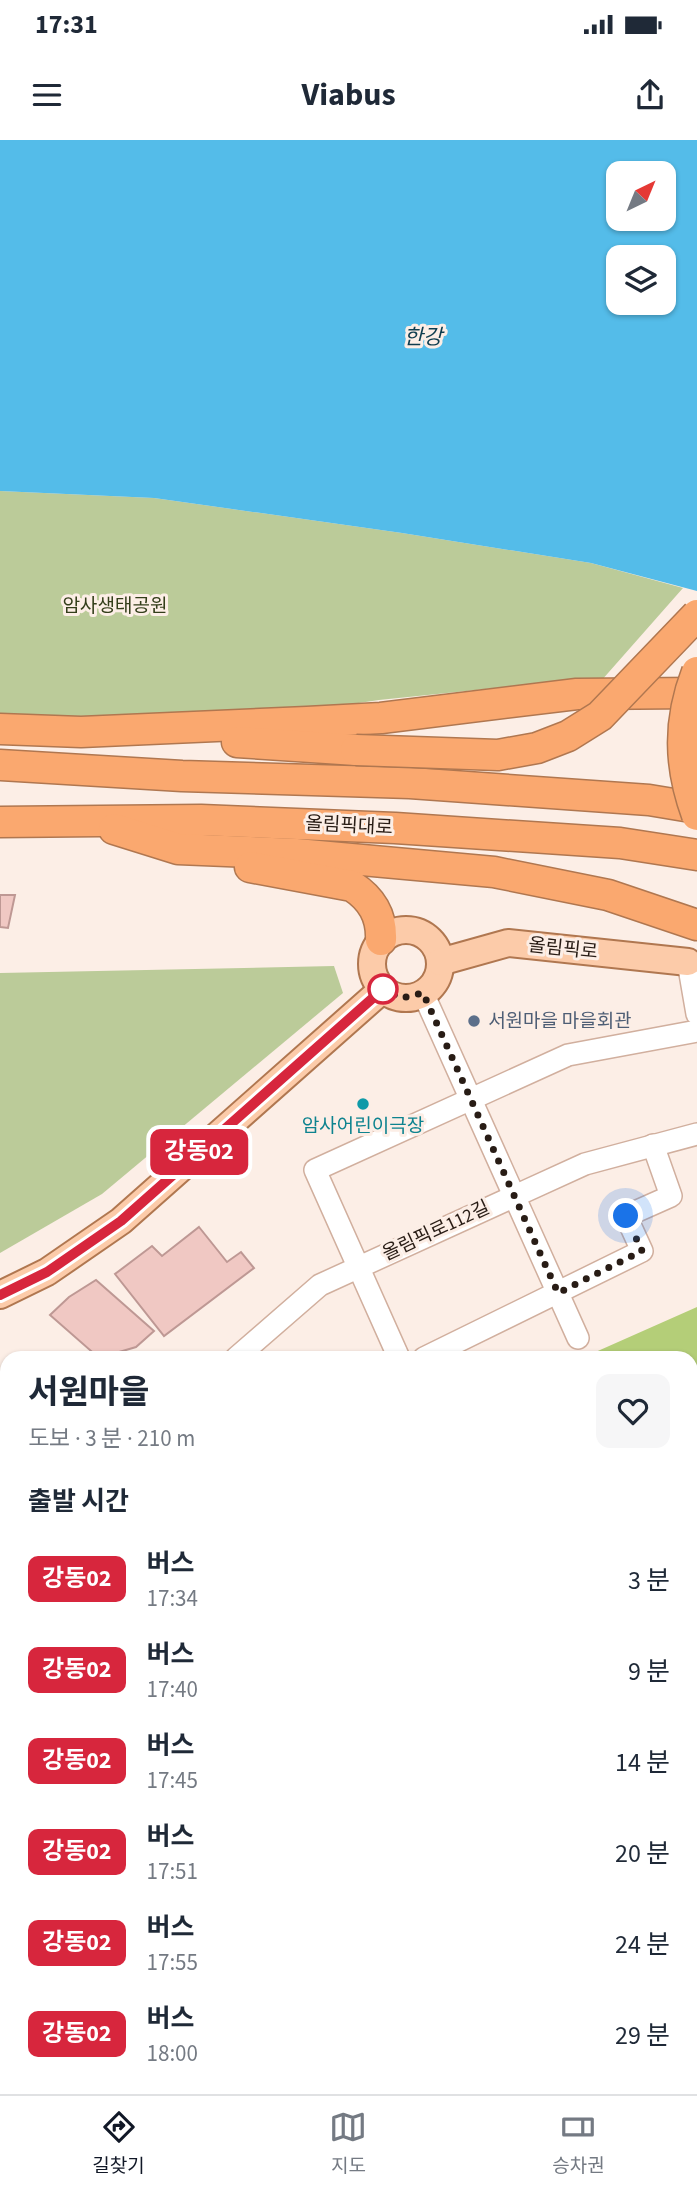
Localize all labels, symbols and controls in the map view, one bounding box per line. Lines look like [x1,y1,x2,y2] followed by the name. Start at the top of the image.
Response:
[35,6,98,43] text: 17:31
[301,72,396,118] text: Viabus
[28,76,66,114] icon: menu
[631,76,669,114] icon: share
[606,161,676,231] north arrow
[606,161,676,315] map controls
[606,245,676,315] button: layers
[404,322,445,352] water label: 한강
[63,593,167,620] park label: 암사생태공원
[305,810,393,842] street label: 올림픽대로
[527,932,599,966] street label: 올림픽로
[368,974,398,1004] unlabelled marker
[488,1008,632,1035] place label: 서원마을 마을회관
[466,1013,482,1029] marker: 서원마을 마을회관
[355,1096,371,1112] marker: 암사어린이극장
[302,1113,424,1140] place label: 암사어린이극장
[150,1129,248,1175] line badge: 강동02
[164,1134,234,1169] text: 강동02
[378,1194,494,1268] street label: 올림픽로112길
[608,1198,643,1233] your location
[28,1369,149,1416] text: 서원마을
[596,1374,670,1448] button: heart
[28,1422,195,1455] text: 도보 · 3 분 · 210 m
[28,1483,129,1520] text: 출발 시간
[147,1545,194,1582] text: 버스
[42,1561,112,1596] text: 강동02
[628,1562,670,1599] text: 3 분
[147,1582,198,1615] text: 17:34
[147,1636,194,1673] text: 버스
[42,1652,112,1687] text: 강동02
[628,1653,670,1690] text: 9 분
[147,1673,198,1706] text: 17:40
[147,1727,194,1764] text: 버스
[42,1743,112,1778] text: 강동02
[615,1744,670,1781] text: 14 분
[147,1764,198,1797] text: 17:45
[147,1818,194,1855] text: 버스
[42,1834,112,1869] text: 강동02
[615,1835,670,1872] text: 20 분
[147,1855,198,1888] text: 17:51
[147,1909,194,1946] text: 버스
[42,1925,112,1960] text: 강동02
[615,1926,670,1963] text: 24 분
[147,1946,198,1979] text: 17:55
[147,2000,194,2037] text: 버스
[42,2016,112,2051] text: 강동02
[615,2017,670,2054] text: 29 분
[147,2037,198,2070] text: 18:00
[92,2108,145,2180] tab: 길찾기
[329,2108,367,2180] tab: 지도
[552,2108,605,2180] tab: 승차권

